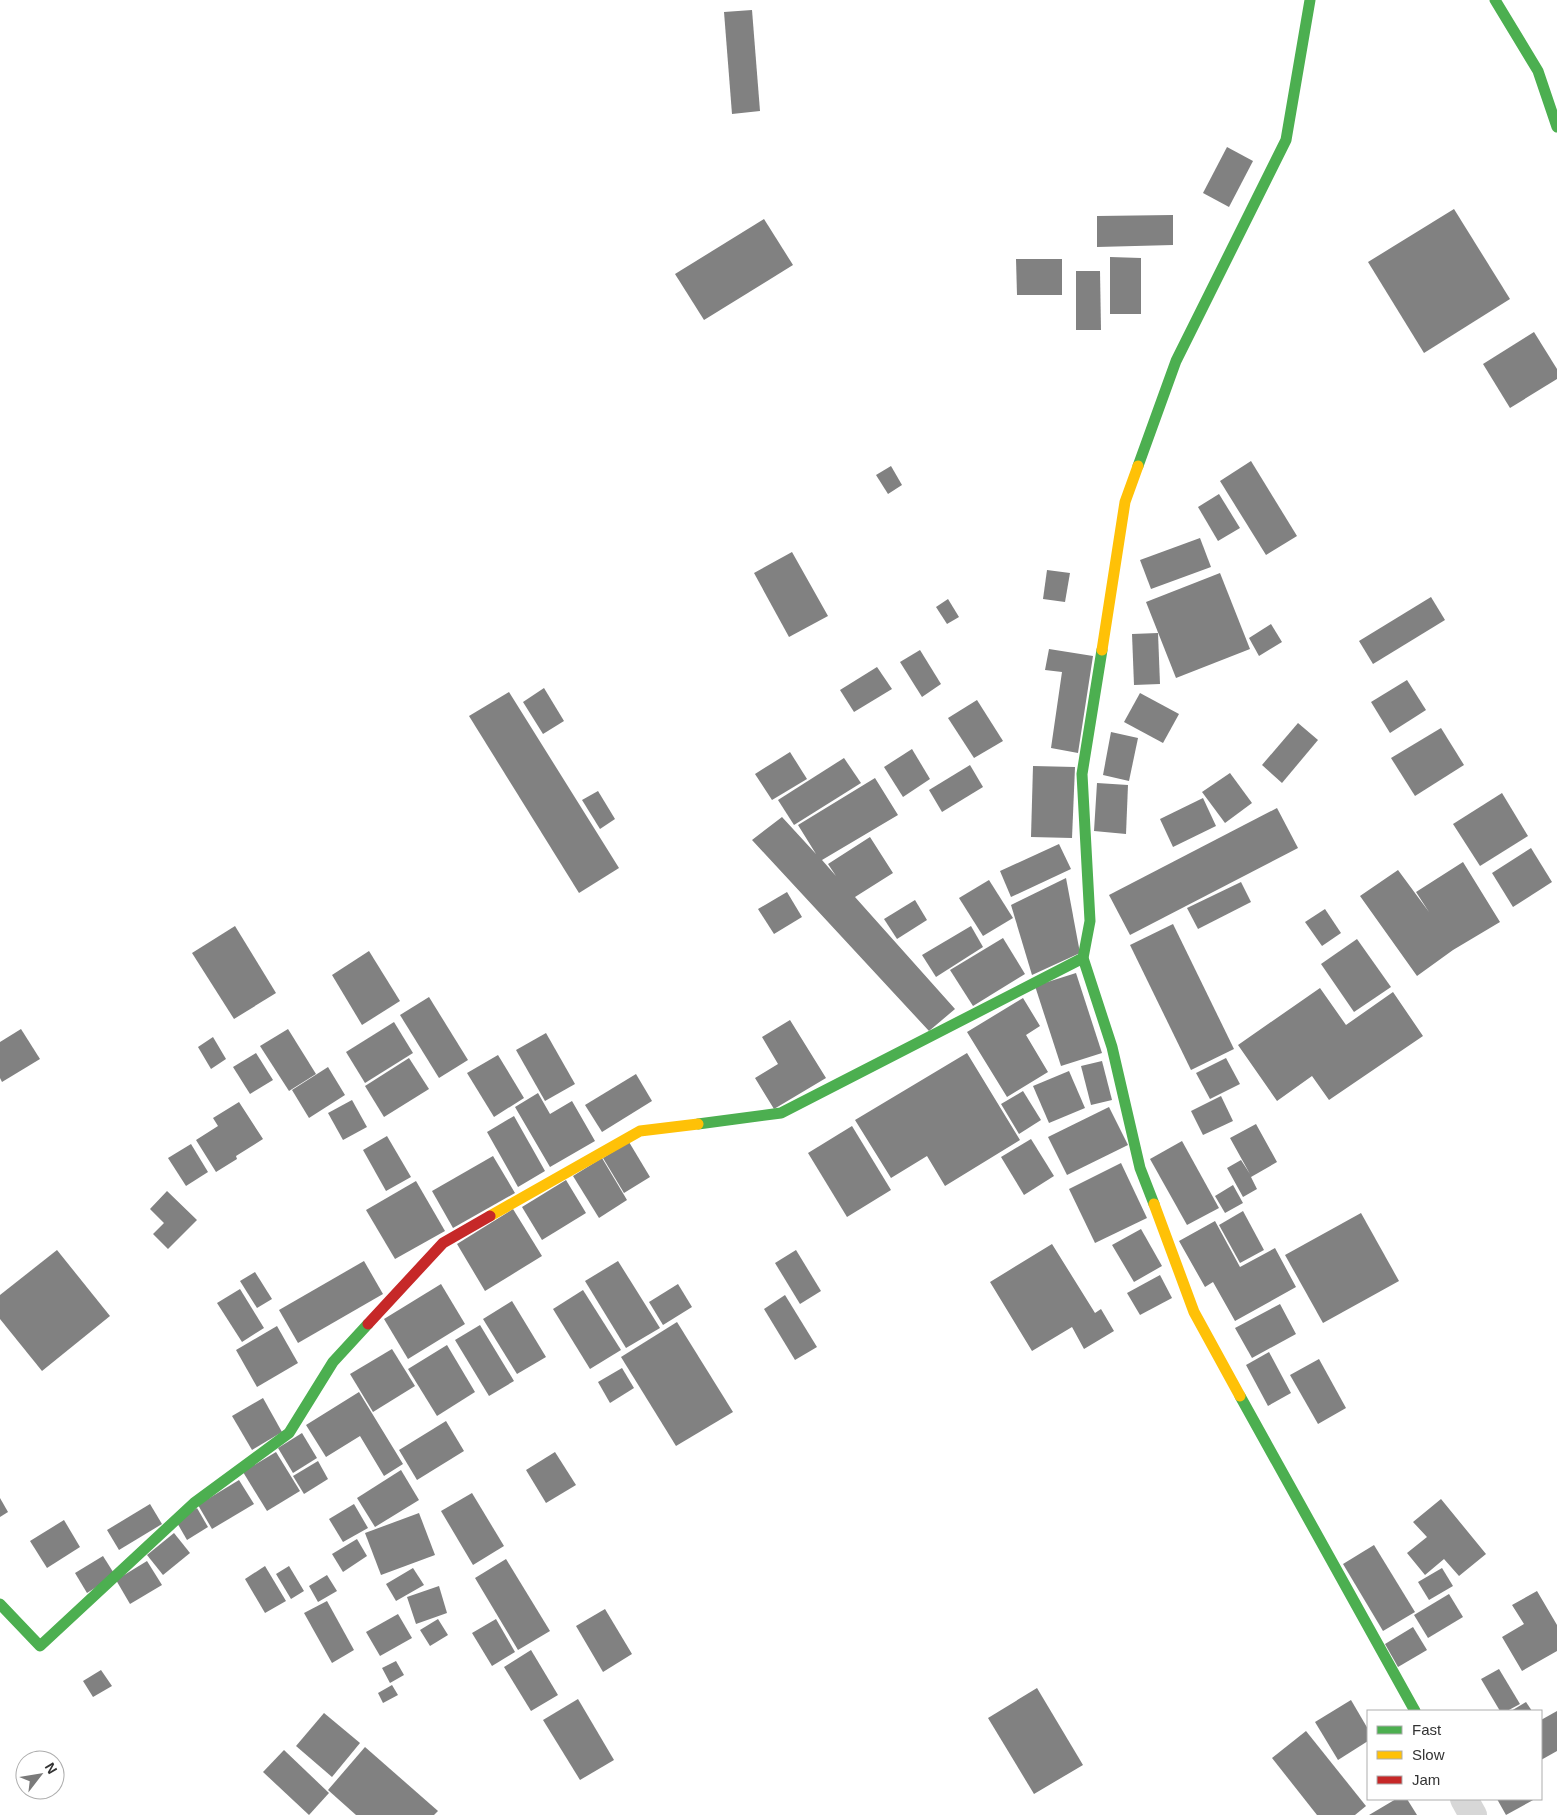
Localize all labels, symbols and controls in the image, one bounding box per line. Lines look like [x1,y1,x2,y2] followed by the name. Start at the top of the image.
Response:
[1367,1710,1542,1800] legend
[1412,1721,1442,1738] text: Fast
[1412,1746,1445,1763] text: Slow
[15,1750,65,1800] north arrow
[42,1760,61,1777] text: N
[1412,1771,1440,1788] text: Jam

